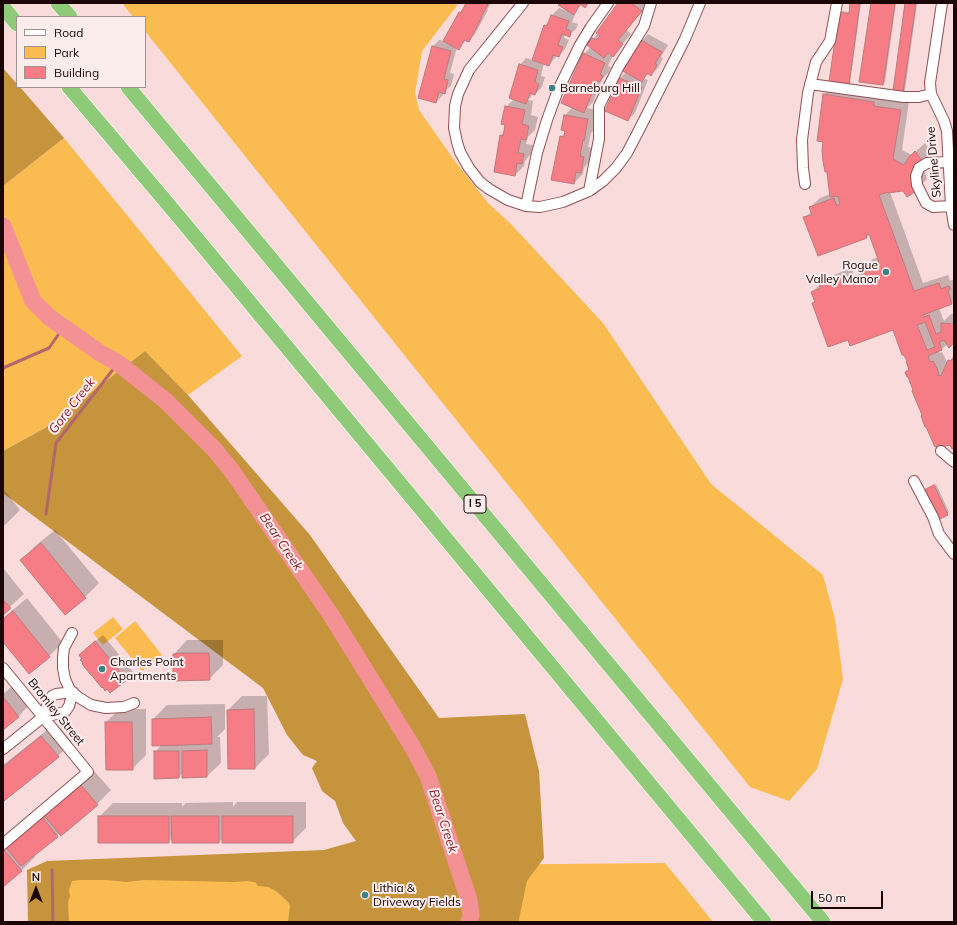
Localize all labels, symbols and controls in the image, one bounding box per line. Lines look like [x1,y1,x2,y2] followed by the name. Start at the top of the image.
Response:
[16,16,146,88] legend
[54,25,83,40] text: Road
[54,45,79,60] text: Park
[54,65,99,80] text: Building
[560,81,640,95] place label: Barneburg Hill
[547,83,557,93] marker: Barneburg Hill
[924,126,944,198] street label: Skyline Drive
[806,258,878,286] place label: Rogue Valley Manor
[881,267,891,277] marker: Rogue Valley Manor
[45,375,99,437] water label: Gore Creek
[464,495,486,513] road number: I 5
[256,510,306,574] water label: Bear Creek
[110,655,184,683] place label: Charles Point Apartments
[97,664,107,674] marker: Charles Point Apartments
[25,676,87,748] street label: Bromley Street
[425,787,461,855] water label: Bear Creek
[16,869,56,909] north arrow
[32,870,40,884] text: N
[373,881,461,909] place label: Lithia & Driveway Fields
[813,883,885,909] scale bar
[360,890,370,900] marker: Lithia & Driveway Fields
[818,890,846,905] text: 50 m

